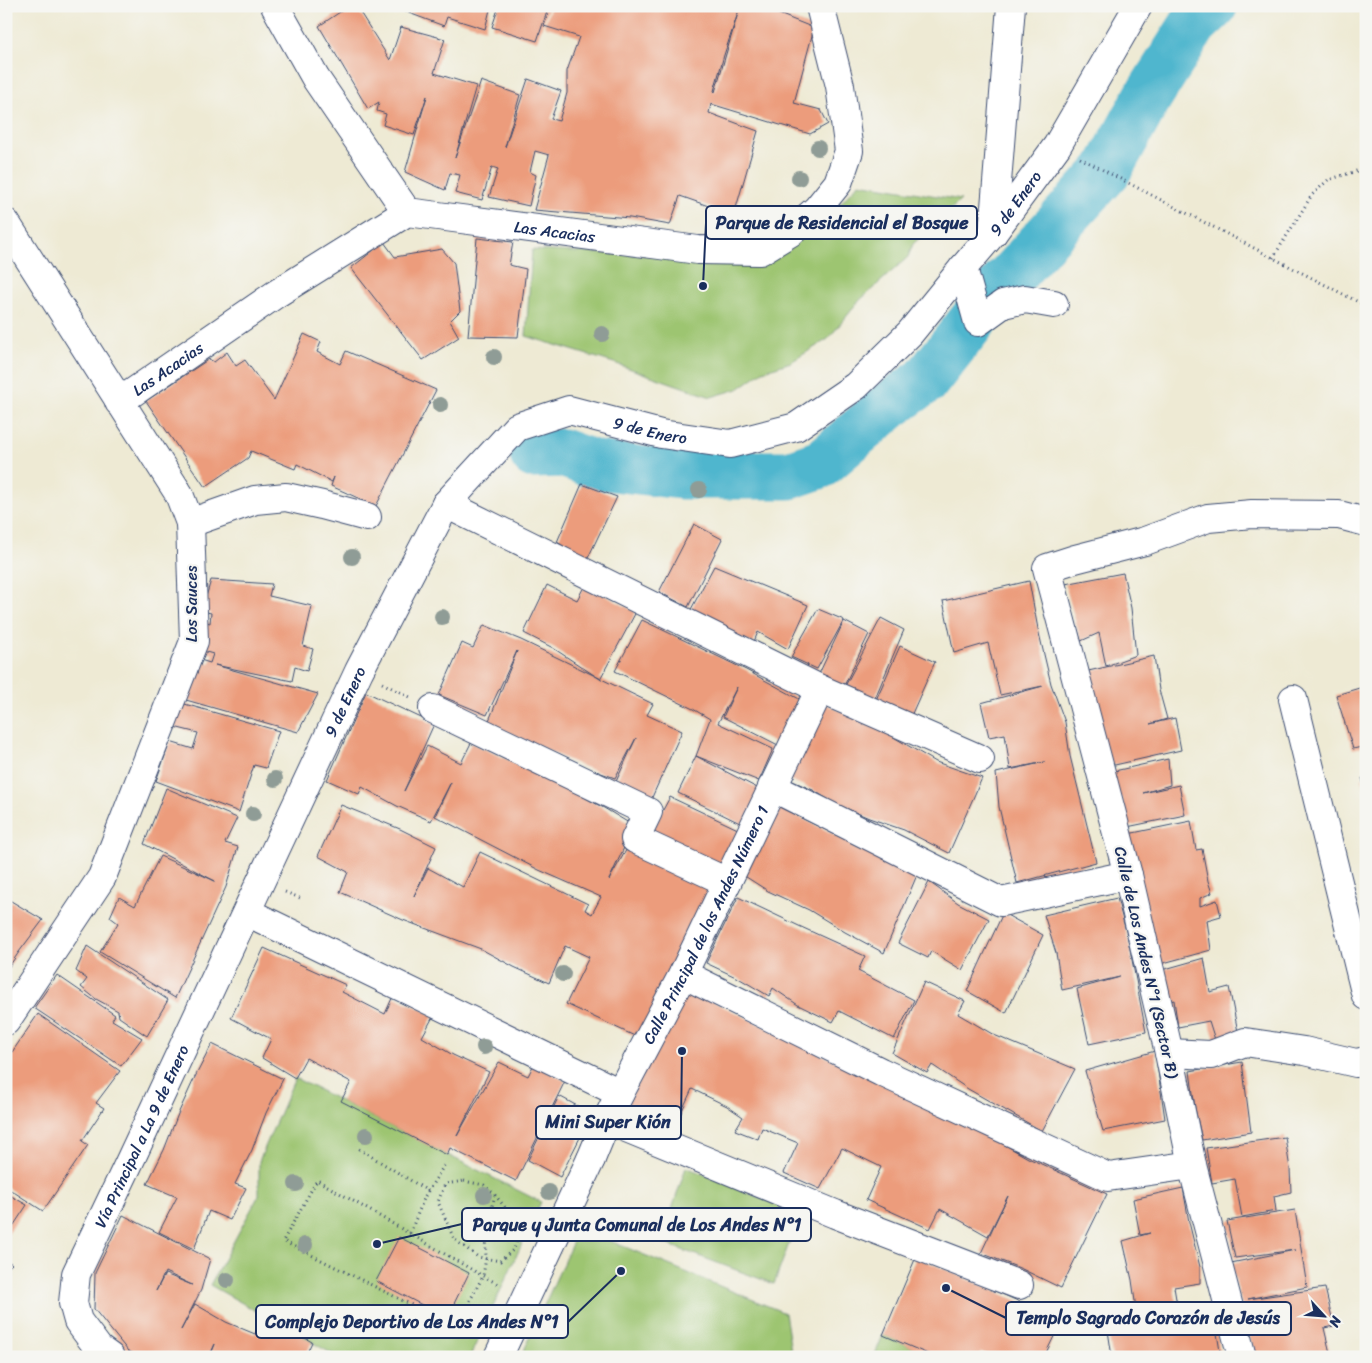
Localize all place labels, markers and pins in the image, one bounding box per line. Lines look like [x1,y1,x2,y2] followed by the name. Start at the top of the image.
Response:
[706,206,977,239] callout: Parque de Residencial el Bosque
[536,1106,681,1139] callout: Mini Super Kión
[462,1208,811,1241] callout: Parque y Junta Comunal de Los Andes N°1
[1006,1302,1291,1335] callout: Templo Sagrado Corazón de Jesús
[256,1305,568,1338] callout: Complejo Deportivo de Los Andes N°1

